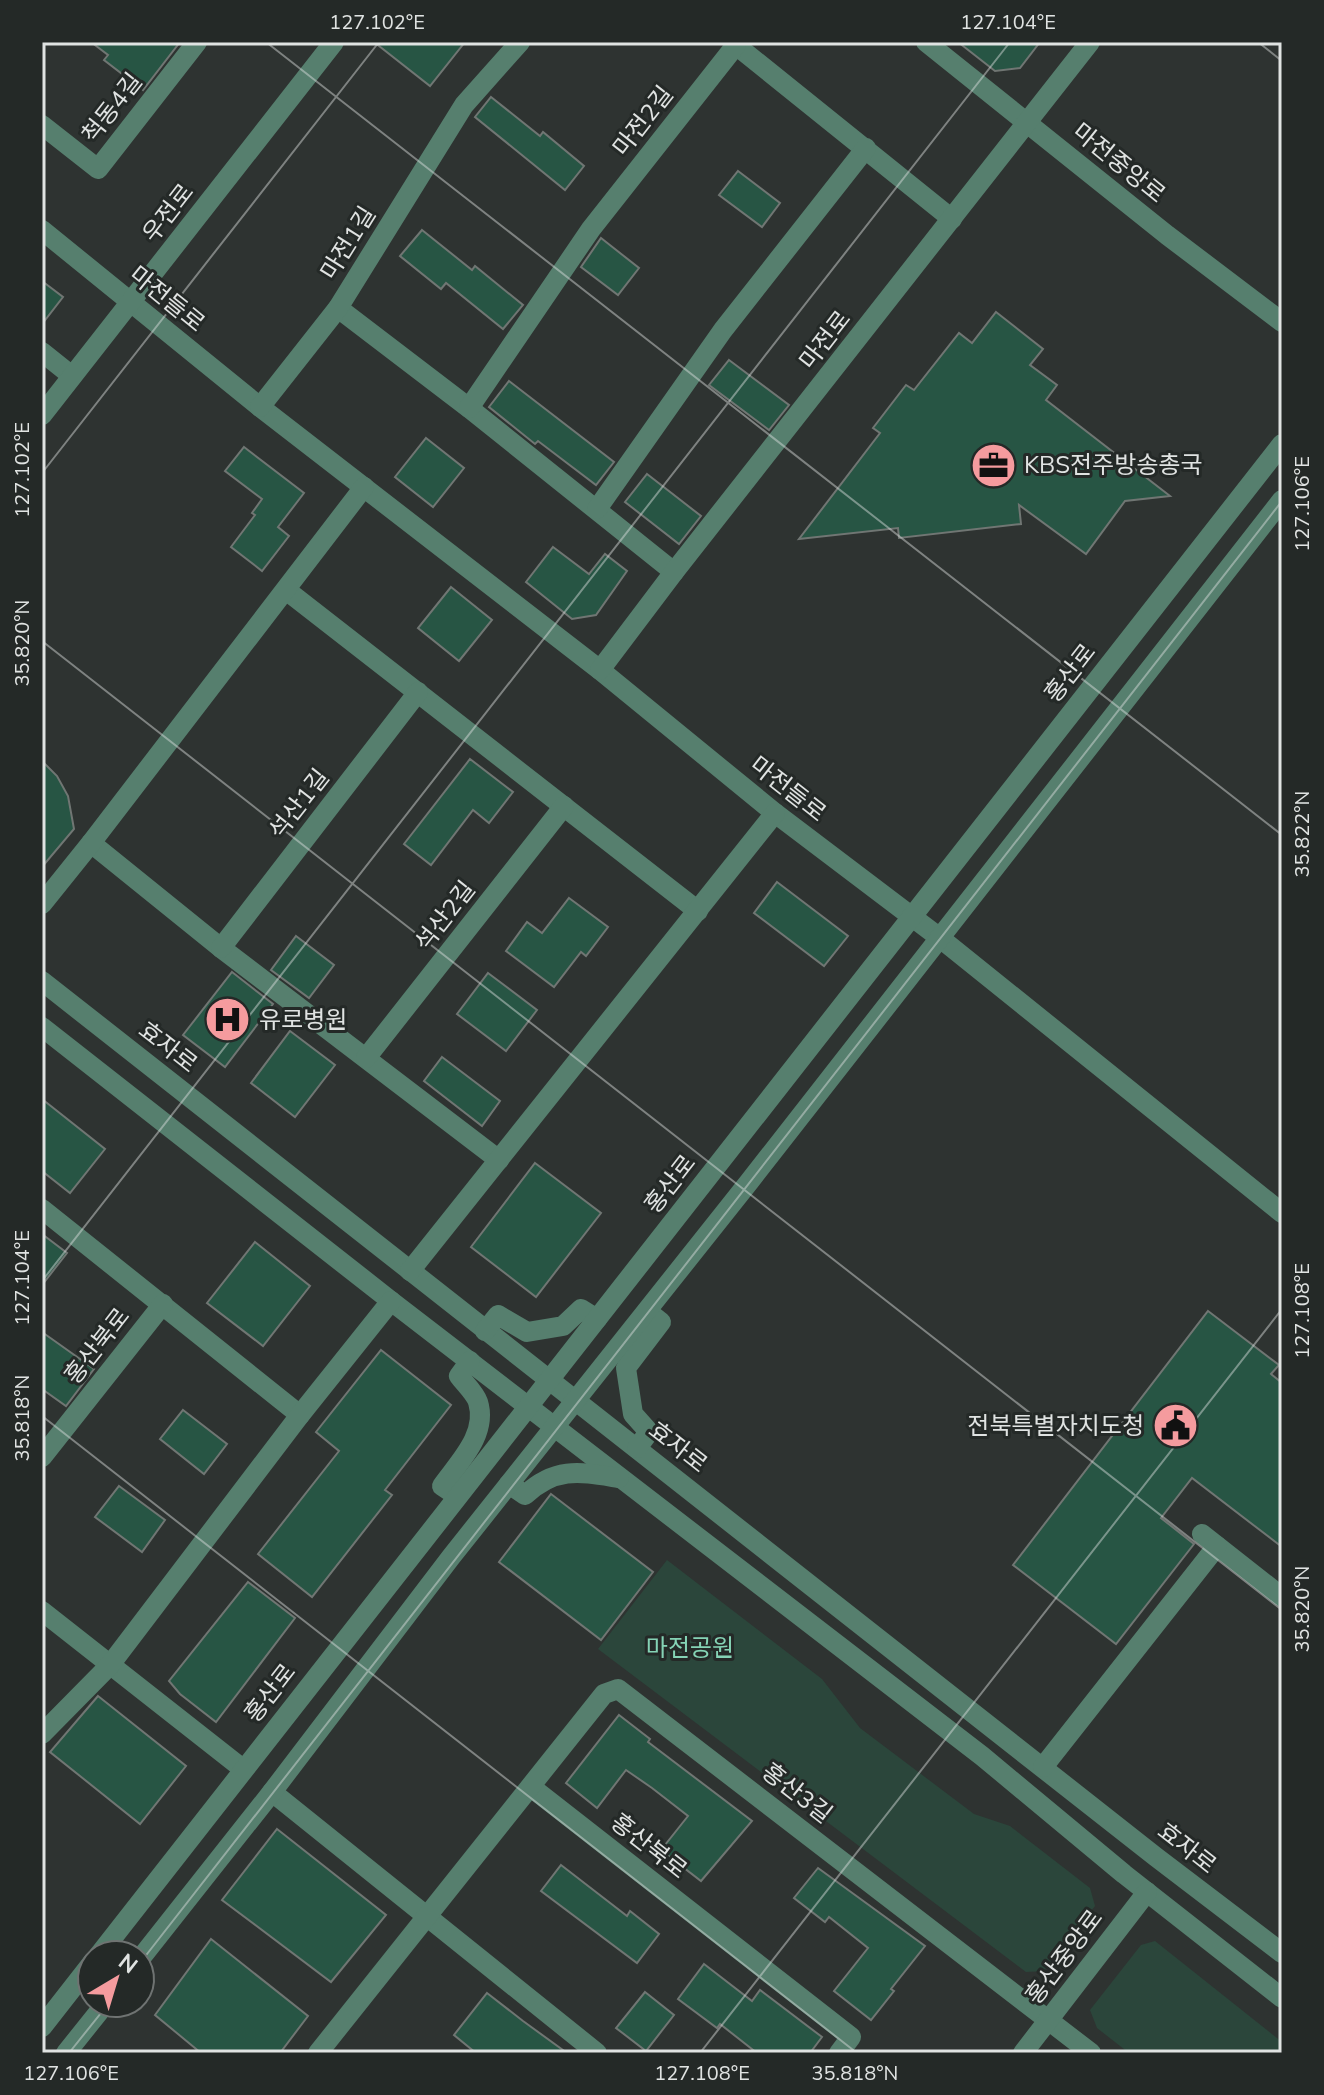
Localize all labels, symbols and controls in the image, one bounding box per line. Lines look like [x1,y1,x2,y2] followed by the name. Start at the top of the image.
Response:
[329,9,425,36] text: 127.102°E
[960,9,1056,36] text: 127.104°E
[75,66,149,150] street label: 척동4길
[606,79,680,163] street label: 마전2길
[1066,116,1172,210] street label: 마전중앙로
[135,177,201,249] street label: 우전로
[313,200,383,286] street label: 마전1길
[123,259,211,339] street label: 마전들로
[792,304,858,376] street label: 마전로
[9,422,36,518] text: 127.102°E
[969,441,1017,489] office icon: KBS전주방송총국
[1024,449,1202,481] place label: KBS전주방송총국
[1289,456,1316,552] text: 127.106°E
[9,600,36,686] text: 35.820°N
[1037,637,1103,709] street label: 홍산로
[743,749,833,829] street label: 마전들로
[262,762,336,846] street label: 석산1길
[1289,791,1316,877] text: 35.822°N
[408,874,482,958] street label: 석산2길
[204,996,252,1044] hospital icon: 유로병원
[259,1004,347,1036] place label: 유로병원
[132,1014,204,1080] street label: 효자로
[637,1148,703,1220] street label: 홍산로
[9,1230,36,1326] text: 127.104°E
[1289,1263,1316,1359] text: 127.108°E
[57,1301,137,1391] street label: 홍산북로
[9,1375,36,1461] text: 35.818°N
[1151,1402,1199,1450] public building icon: 전북특별자치도청
[967,1410,1144,1442] place label: 전북특별자치도청
[642,1414,714,1480] street label: 효자로
[1289,1566,1316,1652] text: 35.820°N
[646,1632,734,1664] park label: 마전공원
[237,1657,303,1729] street label: 홍산로
[755,1756,839,1830] street label: 홍산3길
[604,1806,694,1886] street label: 홍산북로
[1151,1815,1223,1881] street label: 효자로
[1018,1903,1110,2011] street label: 홍산중앙로
[76,1939,156,2019] north arrow
[112,1947,143,1981] text: N
[23,2060,119,2087] text: 127.106°E
[654,2060,750,2087] text: 127.108°E
[812,2060,898,2087] text: 35.818°N

